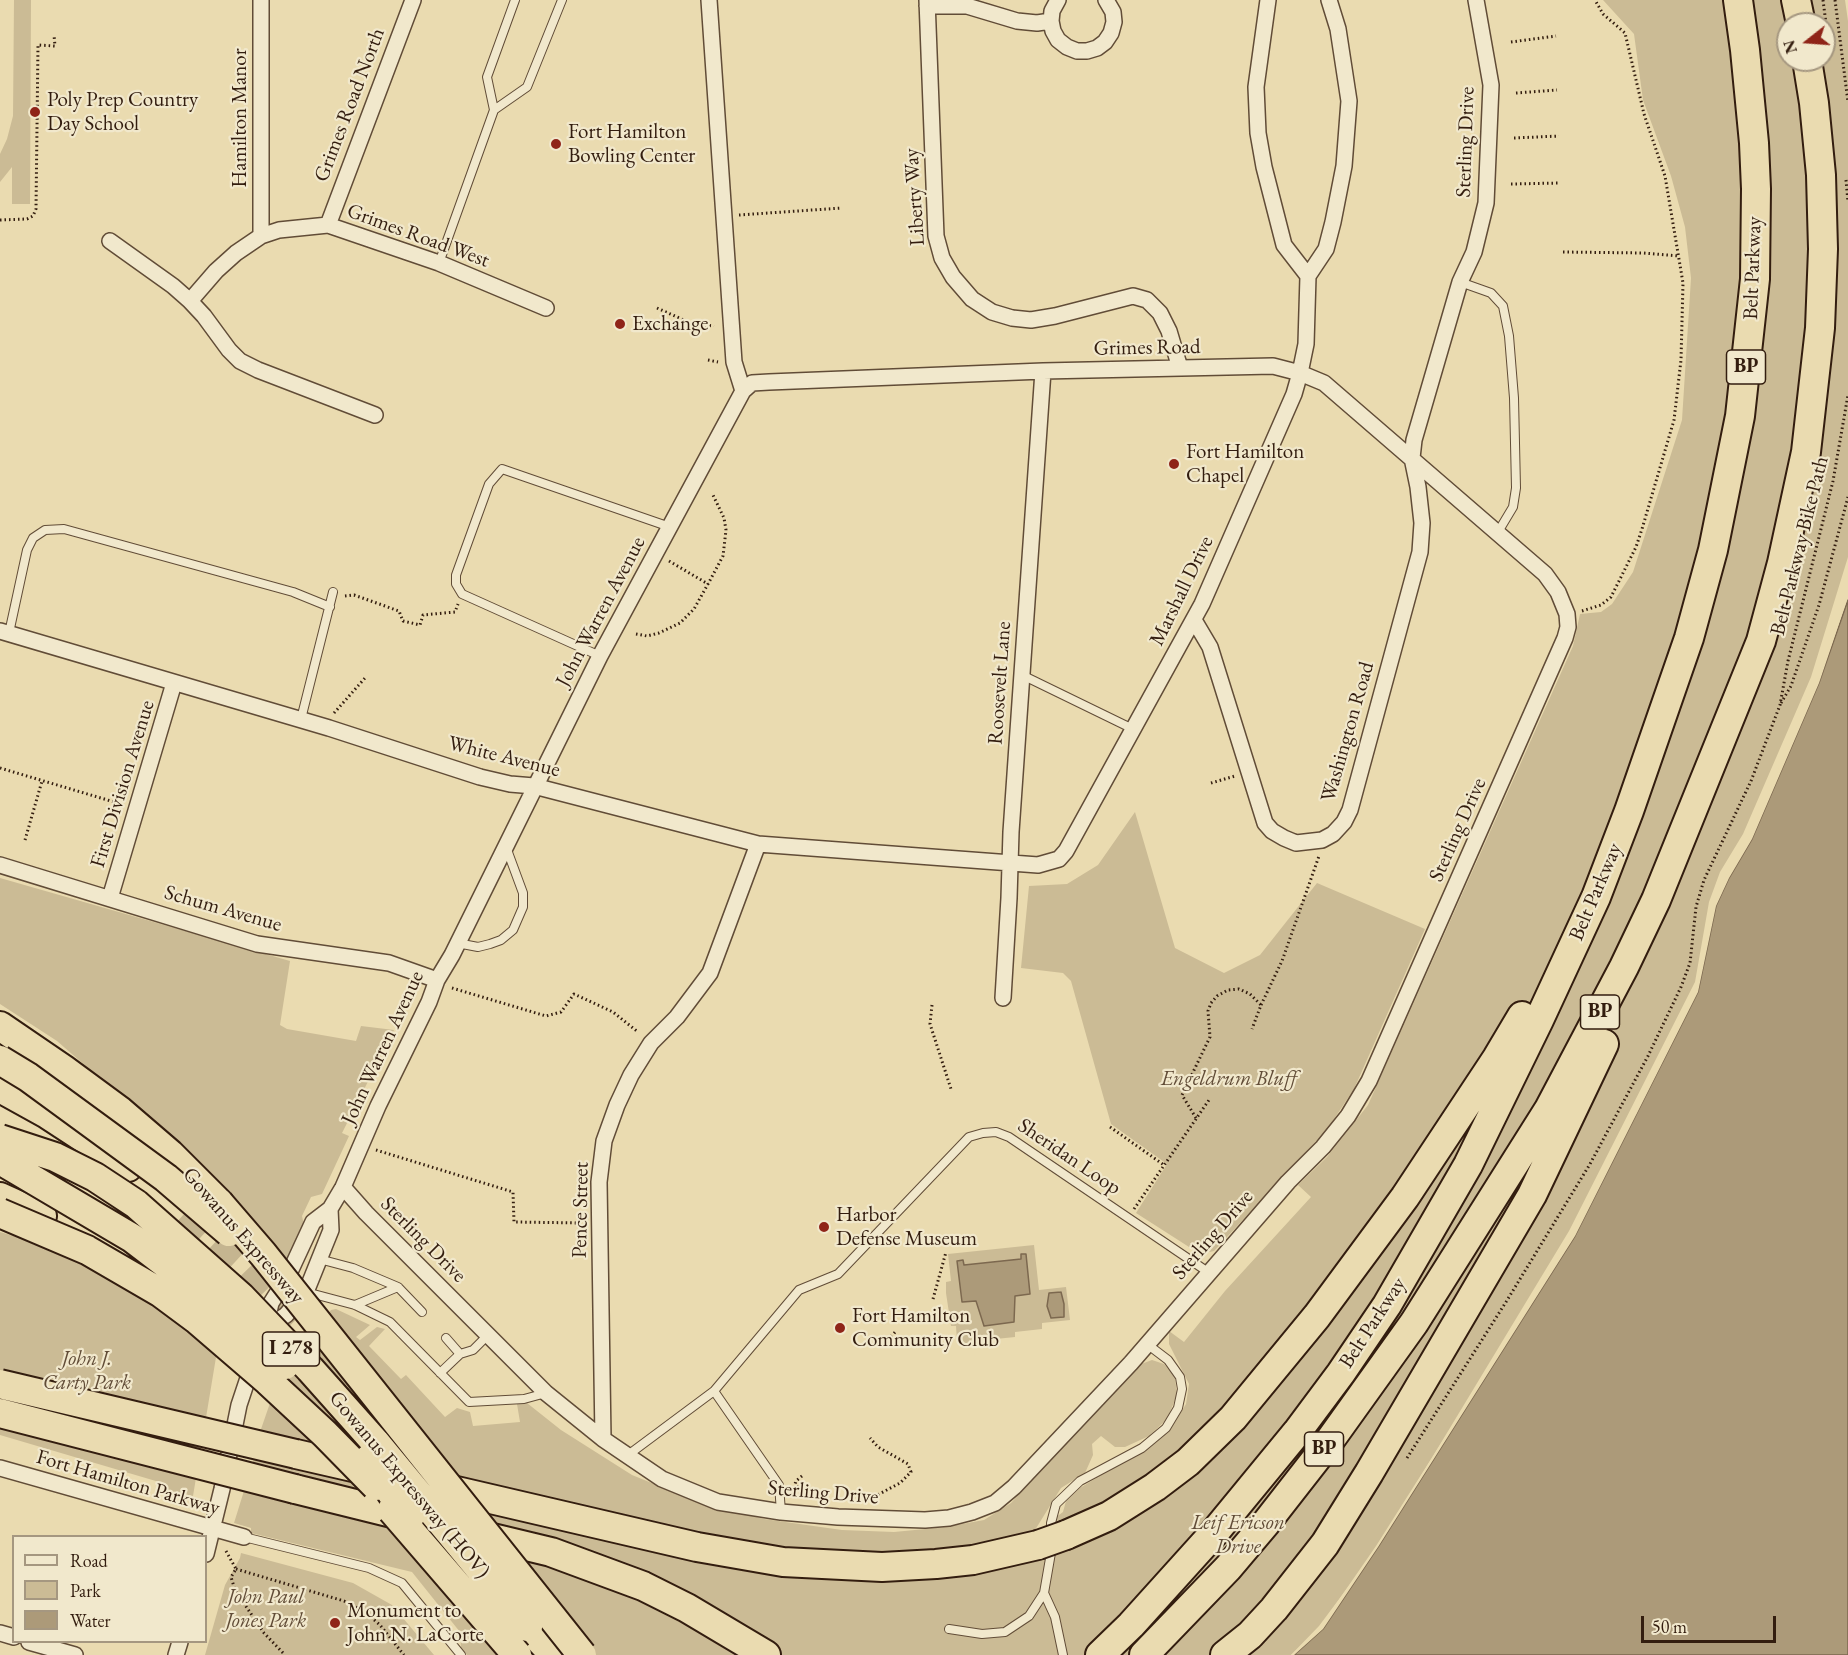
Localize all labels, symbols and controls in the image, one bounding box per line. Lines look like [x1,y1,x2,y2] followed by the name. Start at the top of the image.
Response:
[1776,12,1836,72] north arrow
[309,25,391,185] street label: Grimes Road North
[1778,38,1802,56] text: N
[227,48,253,188] street label: Hamilton Manor
[1451,86,1481,198] street label: Sterling Drive
[47,87,198,137] place label: Poly Prep Country Day School
[28,105,42,119] marker: Poly Prep Country Day School
[568,119,695,169] place label: Fort Hamilton Bowling Center
[549,137,563,151] marker: Fort Hamilton Bowling Center
[899,147,931,247] street label: Liberty Way
[343,199,493,273] street label: Grimes Road West
[1739,216,1767,320] street label: Belt Parkway
[632,311,709,337] place label: Exchange
[613,317,627,331] marker: Exchange
[1093,334,1201,362] street label: Grimes Road
[1726,350,1766,384] road number: BP
[1186,439,1304,489] place label: Fort Hamilton Chapel
[1766,454,1834,638] street label: Belt Parkway Bike Path
[1167,457,1181,471] marker: Fort Hamilton Chapel
[1145,532,1219,650] street label: Marshall Drive
[551,533,651,691] street label: John Warren Avenue
[983,621,1017,745] street label: Roosevelt Lane
[1316,659,1380,805] street label: Washington Road
[86,697,160,871] street label: First Division Avenue
[445,731,563,783] street label: White Avenue
[1424,774,1492,886] street label: Sterling Drive
[1564,839,1628,945] street label: Belt Parkway
[161,880,285,938] street label: Schum Avenue
[336,967,430,1129] street label: John Warren Avenue
[1580,995,1620,1029] road number: BP
[1161,1066,1297,1092] park label: Engeldrum Bluff
[1013,1113,1125,1201] street label: Sheridan Loop
[177,1162,309,1310] street label: Gowanus Expressway
[568,1162,594,1258] street label: Pence Street
[1167,1185,1259,1285] street label: Sterling Drive
[375,1192,471,1288] street label: Sterling Drive
[836,1202,977,1252] place label: Harbor Defense Museum
[817,1220,831,1234] marker: Harbor Defense Museum
[1334,1273,1412,1373] street label: Belt Parkway
[852,1303,999,1353] place label: Fort Hamilton Community Club
[833,1321,847,1335] marker: Fort Hamilton Community Club
[262,1332,320,1366] road number: I 278
[43,1346,131,1396] park label: John J. Carty Park
[323,1386,495,1584] street label: Gowanus Expressway (HOV)
[1304,1432,1344,1466] road number: BP
[33,1445,223,1521] street label: Fort Hamilton Parkway
[767,1476,879,1510] street label: Sterling Drive
[1191,1510,1285,1560] park label: Leif Ericson Drive
[12,1535,207,1643] legend
[70,1549,108,1572] text: Road
[70,1579,101,1602] text: Park
[226,1584,306,1634] park label: John Paul Jones Park
[347,1598,484,1648] place label: Monument to John N. LaCorte
[1644,1604,1779,1642] scale bar
[70,1609,111,1632] text: Water
[1652,1615,1687,1638] text: 50 m
[328,1616,342,1630] marker: Monument to John N. LaCorte

